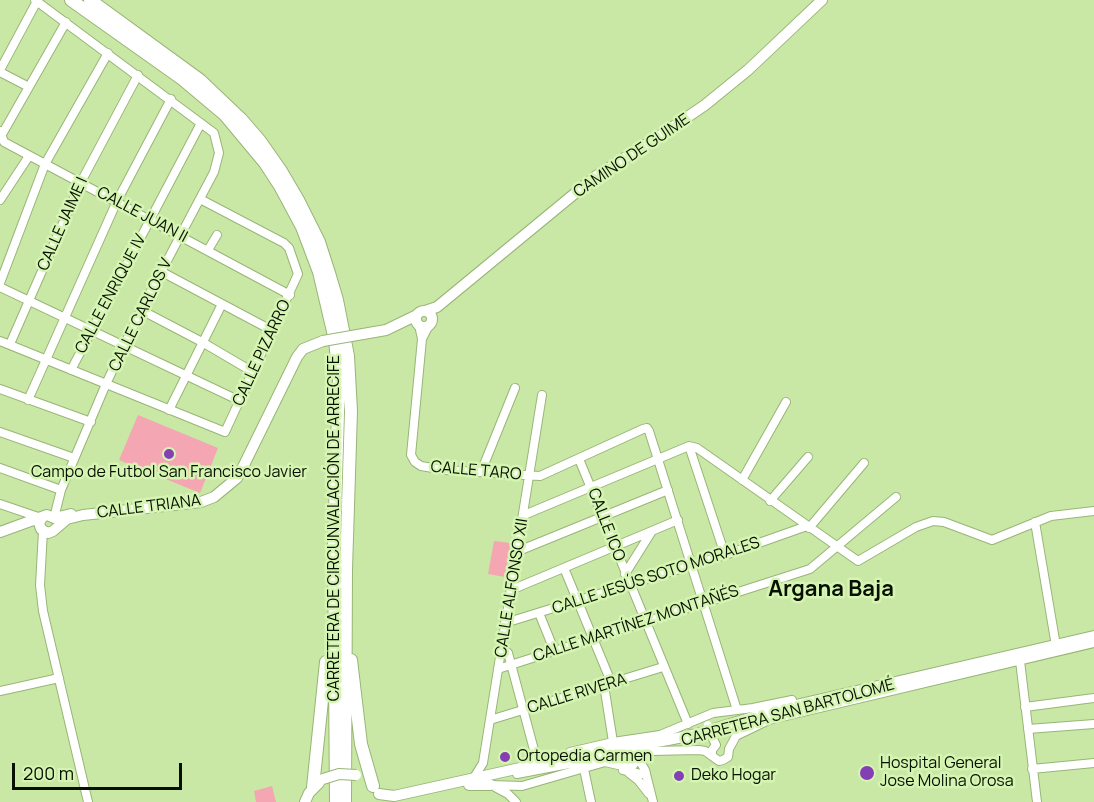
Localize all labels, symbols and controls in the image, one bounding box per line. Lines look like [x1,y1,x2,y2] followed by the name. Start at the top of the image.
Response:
[570,110,694,202] street label: CAMINO DE GUIME
[34,174,92,274] street label: CALLE JAIME I
[93,183,191,247] street label: CALLE JUAN II
[71,231,151,357] street label: CALLE ENRIQUE IV
[105,255,177,375] street label: CALLE CARLOS V
[229,297,295,409] street label: CALLE PIZARRO
[325,355,345,701] street label: CARRETERA DE CIRCUNVALACIÓN DE ARRECIFE
[162,447,176,461] marker: Campo de Futbol San Francisco Javier
[430,457,522,485] street label: CALLE TARO
[31,463,307,483] place label: Campo de Futbol San Francisco Javier
[583,486,629,564] street label: CALLE ICO
[96,491,202,523] street label: CALLE TRIANA
[492,517,532,659] street label: CALLE ALFONSO XII
[550,533,762,619] street label: CALLE JESÚS SOTO MORALES
[768,577,894,603] district label: Argana Baja
[531,582,741,666] street label: CALLE MARTÍNEZ MONTAÑÉS
[525,670,629,718] street label: CALLE RIVERA
[679,675,897,751] street label: CARRETERA SAN BARTOLOMÉ
[517,747,652,767] place label: Ortopedia Carmen
[498,750,512,764] marker: Ortopedia Carmen
[15,751,184,789] scale bar
[880,754,1014,792] place label: Hospital General Jose Molina Orosa
[23,761,74,785] text: 200 m
[858,764,876,782] marker: Hospital General Jose Molina Orosa
[691,766,776,786] place label: Deko Hogar
[672,769,686,783] marker: Deko Hogar

